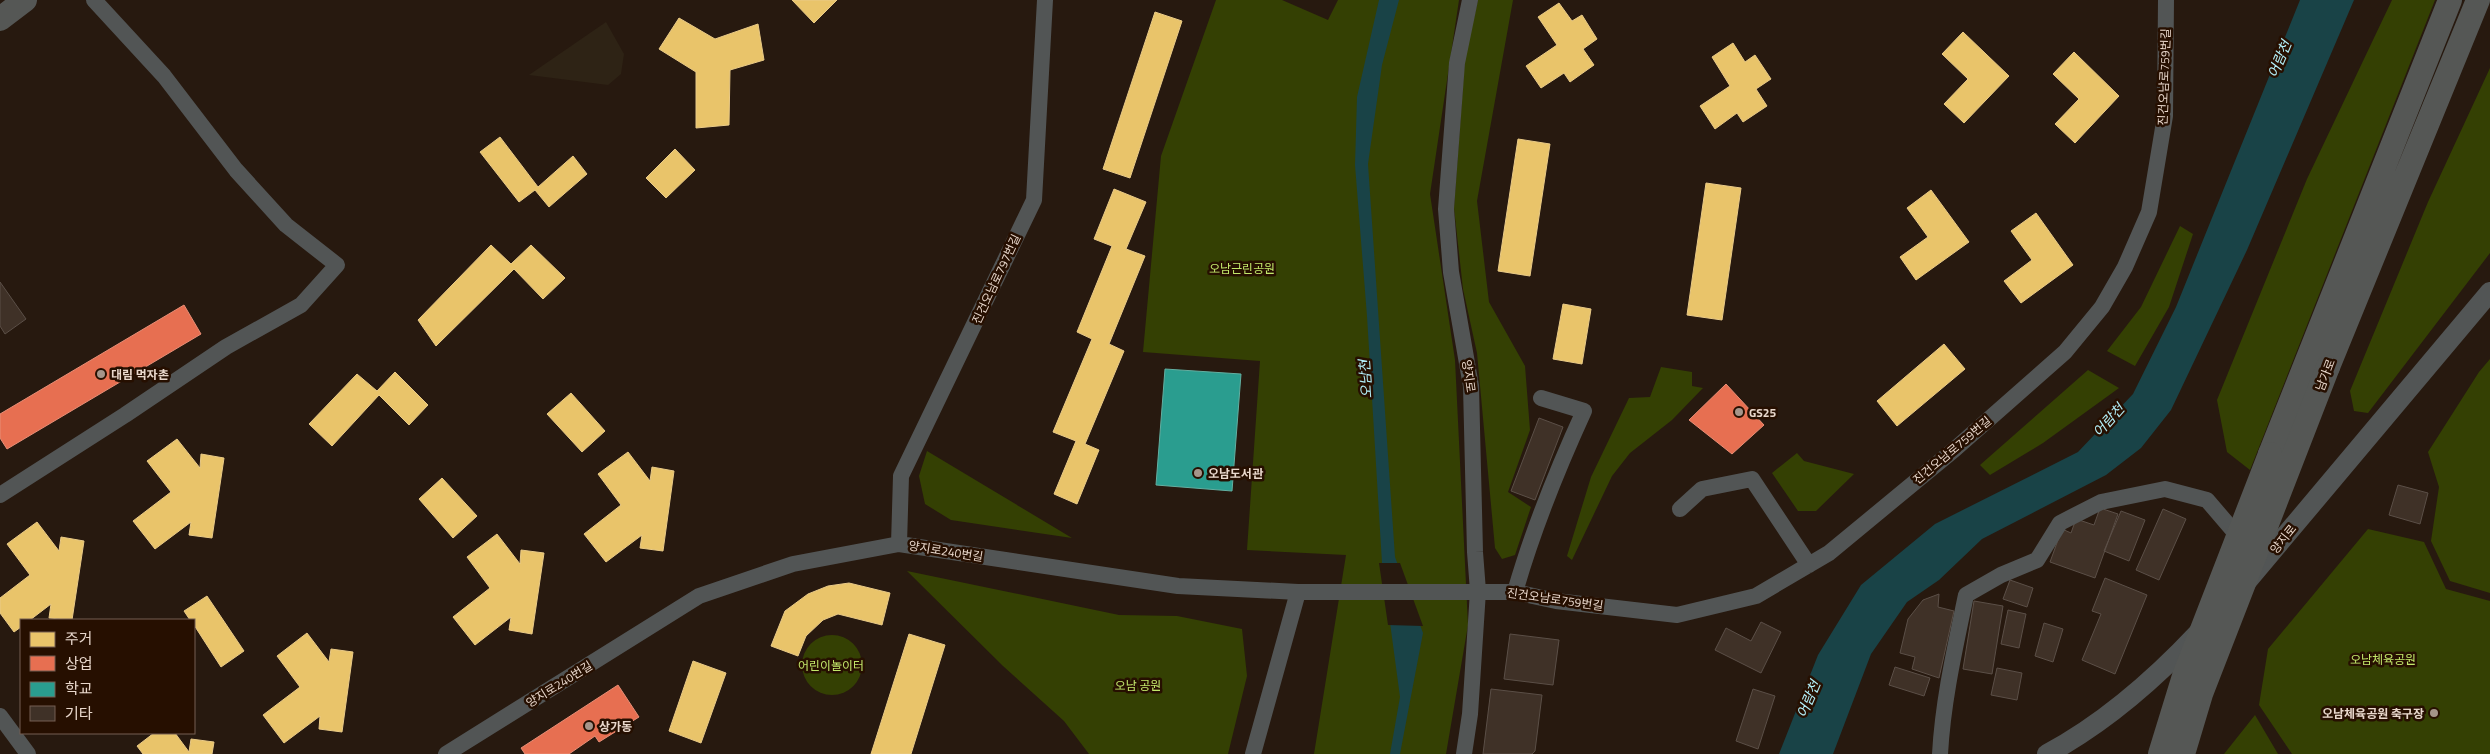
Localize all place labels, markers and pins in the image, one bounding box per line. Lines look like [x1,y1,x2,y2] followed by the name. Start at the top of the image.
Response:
[111,365,169,384] place label: 대림 먹자촌
[95,368,107,380] marker: 대림 먹자촌
[1749,403,1777,422] place label: GS25
[1733,406,1745,418] marker: GS25
[1208,464,1263,483] place label: 오남도서관
[1192,467,1204,479] marker: 오남도서관
[2322,704,2424,723] place label: 오남체육공원 축구장
[2428,707,2440,719] marker: 오남체육공원 축구장
[599,717,632,736] place label: 상가동
[583,720,595,732] marker: 상가동

